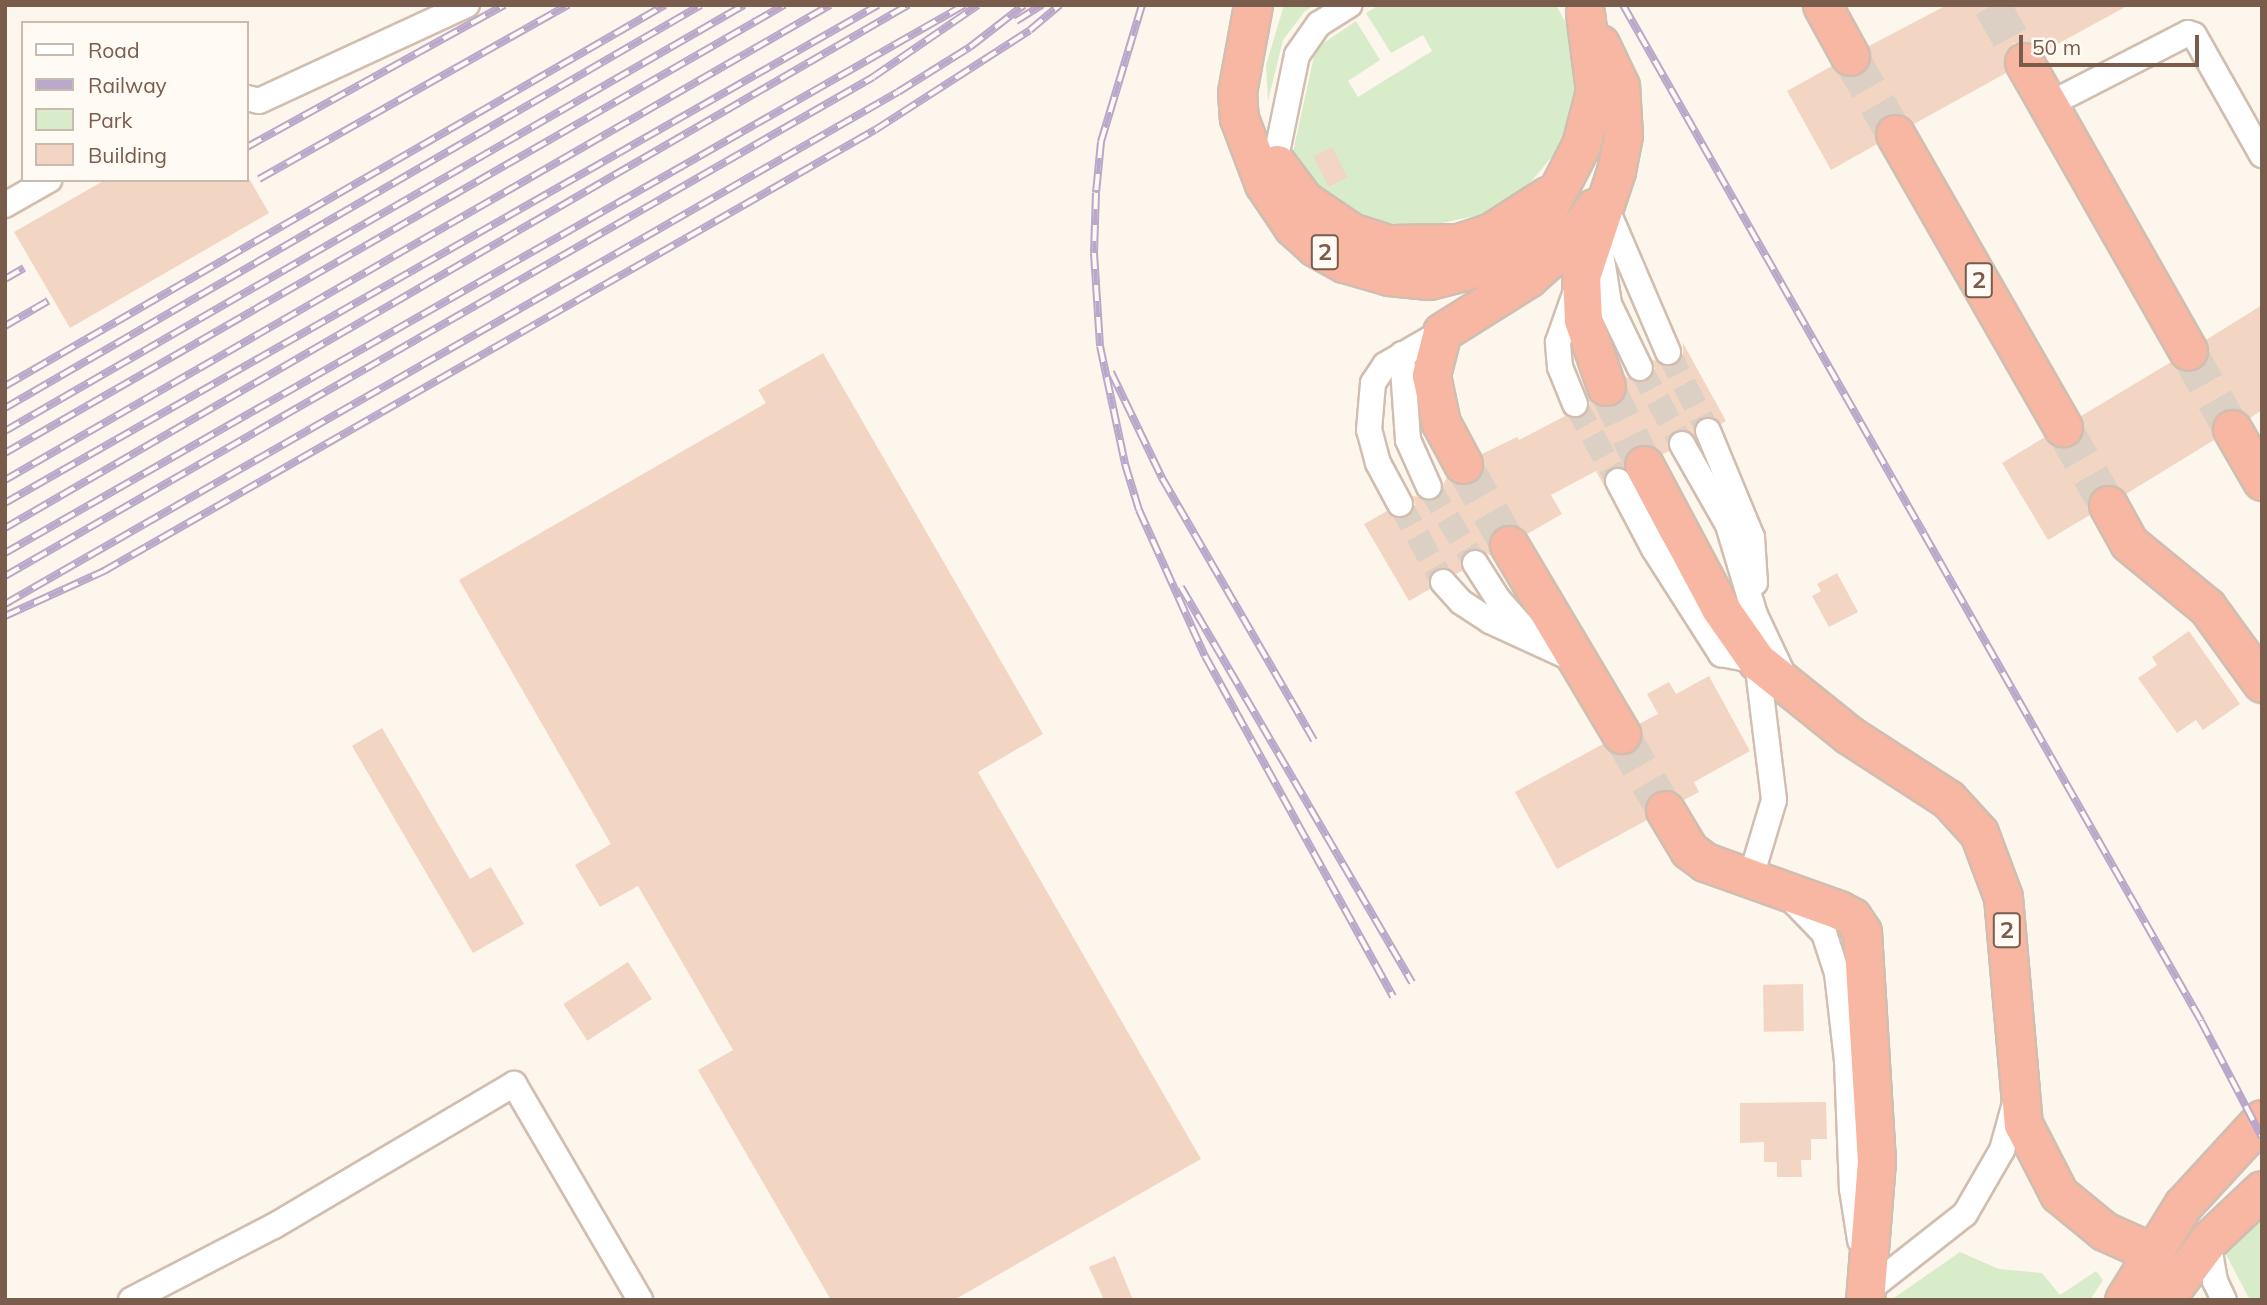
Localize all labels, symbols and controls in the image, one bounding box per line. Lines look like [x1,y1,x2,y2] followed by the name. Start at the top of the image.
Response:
[21,21,248,182] legend
[2022,21,2202,65] scale bar
[2032,34,2081,60] text: 50 m
[88,37,139,63] text: Road
[88,72,167,98] text: Railway
[88,107,132,133] text: Park
[88,142,167,168] text: Building
[1309,232,1341,272] road number: 2
[1963,260,1995,300] road number: 2
[1991,910,2023,950] road number: 2

